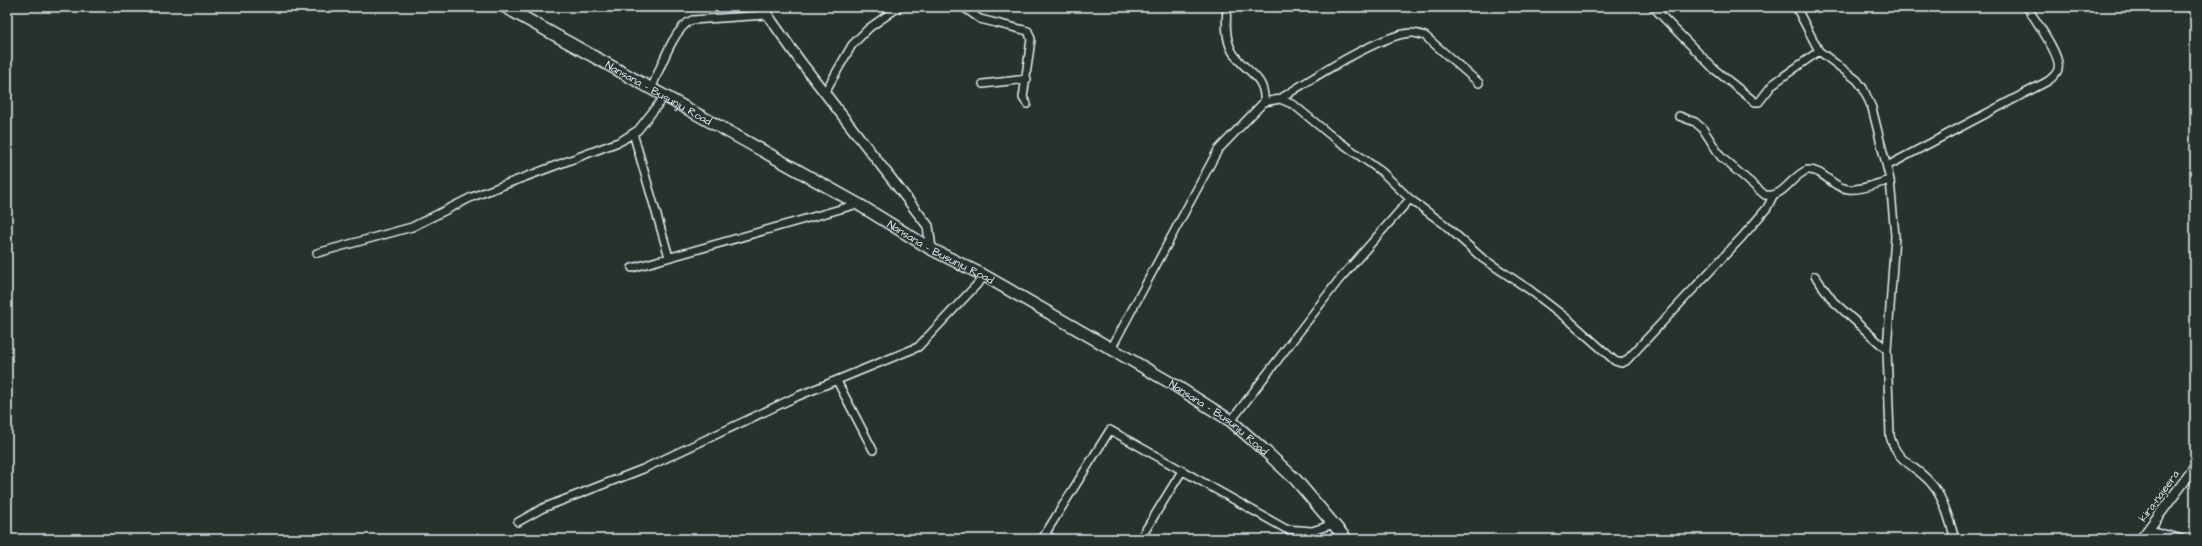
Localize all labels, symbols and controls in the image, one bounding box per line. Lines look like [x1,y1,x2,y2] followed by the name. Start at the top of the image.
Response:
[603,57,715,129] street label: Nansana - Busunju Road
[885,216,997,287] street label: Nansana - Busunju Road
[1166,376,1272,459] street label: Nansana - Busunju Road
[2135,467,2183,525] street label: kira-najeera

